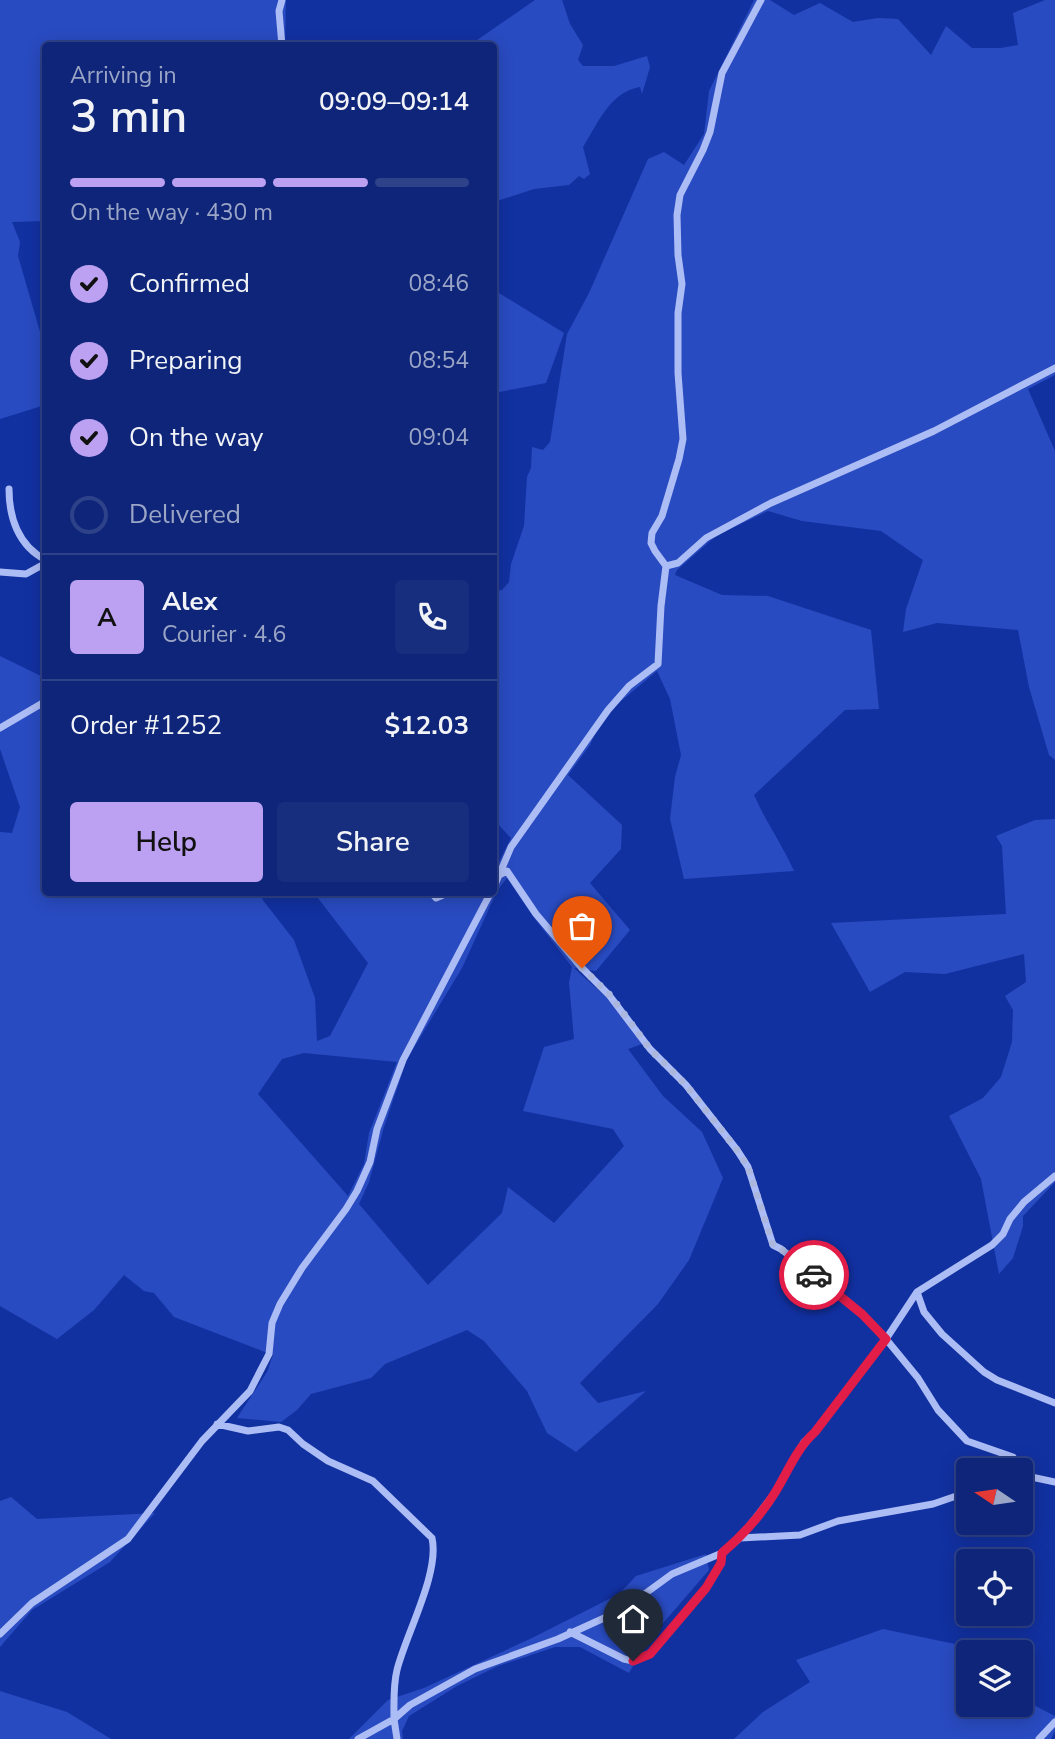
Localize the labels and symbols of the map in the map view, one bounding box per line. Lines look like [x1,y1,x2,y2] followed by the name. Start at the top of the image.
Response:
[552,896,612,968] pin
[779,1240,849,1310] courier
[956,1458,1032,1535] north arrow
[603,1589,663,1661] pin

